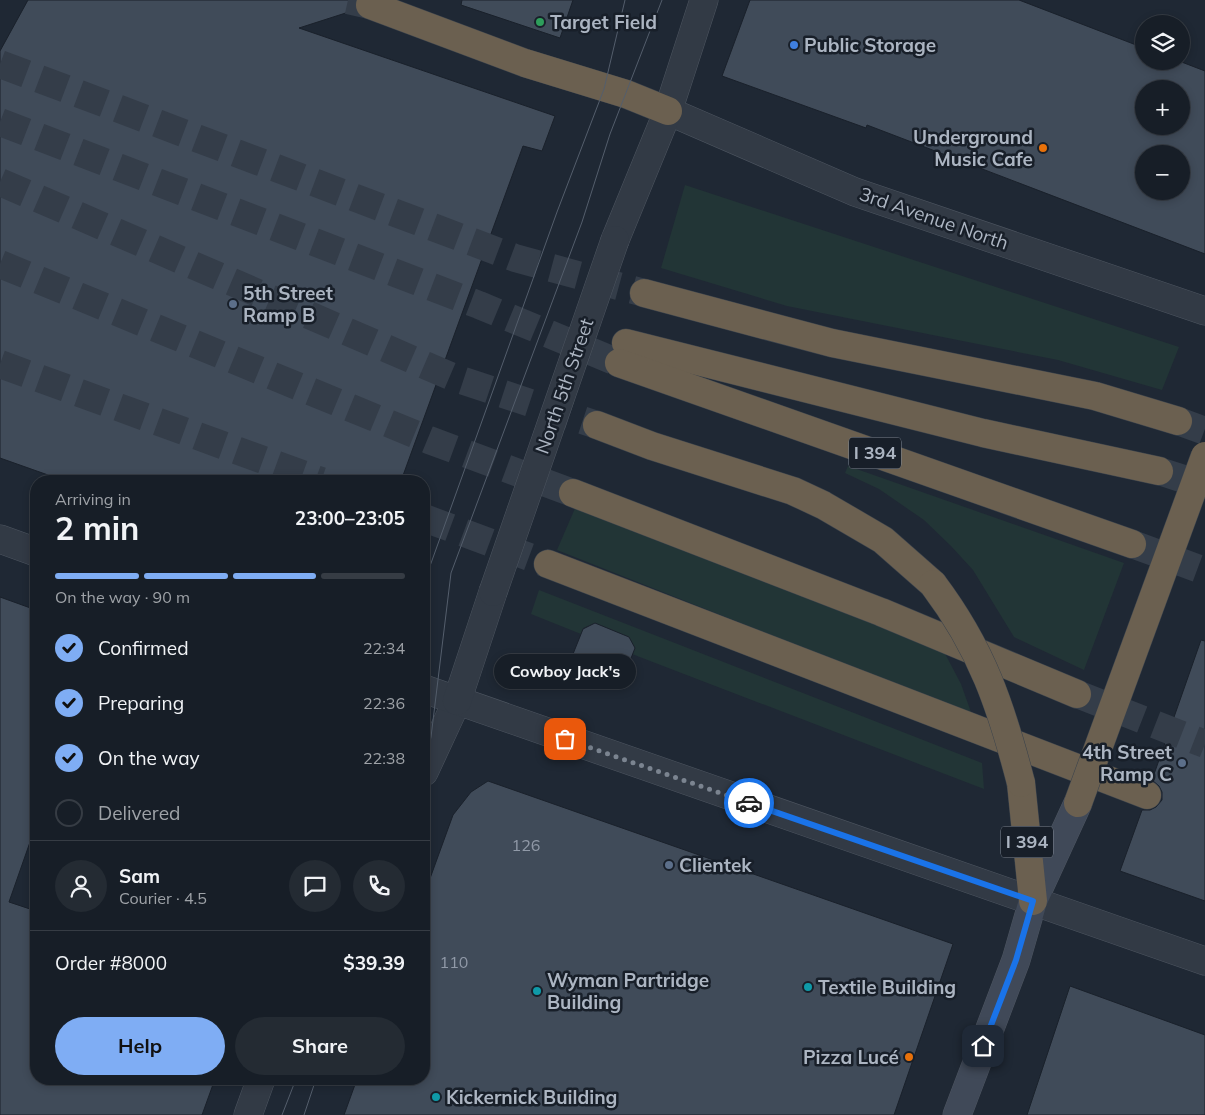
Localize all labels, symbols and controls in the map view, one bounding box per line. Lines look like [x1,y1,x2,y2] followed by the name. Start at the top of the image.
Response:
[550,10,657,34] place label: Target Field
[1135,15,1190,200] map controls
[1135,15,1190,70] button: layers
[534,16,546,28] marker: Target Field
[804,33,936,57] place label: Public Storage
[788,39,800,51] marker: Public Storage
[1135,80,1190,135] button: +
[913,125,1033,171] place label: Underground Music Cafe
[1037,142,1049,154] marker: Underground Music Cafe
[1135,145,1190,200] button: −
[856,181,1012,255] street label: 3rd Avenue North
[243,281,333,327] place label: 5th Street Ramp B
[227,298,239,310] marker: 5th Street Ramp B
[530,315,599,457] street label: North 5th Street
[849,438,901,468] road number: I 394
[55,489,131,509] text: Arriving in
[295,506,405,530] text: 23:00–23:05
[55,508,139,548] text: 2 min
[55,587,190,607] text: On the way · 90 m
[55,634,83,662] icon: check
[98,636,189,660] text: Confirmed
[363,638,405,658] text: 22:34
[494,654,636,689] callout: Cowboy Jack's
[510,661,620,681] text: Cowboy Jack's
[55,689,83,717] icon: check
[98,691,184,715] text: Preparing
[363,693,405,713] text: 22:36
[544,718,586,760] pin
[551,725,579,753] icon: bag
[1082,740,1172,786] place label: 4th Street Ramp C
[55,744,83,772] icon: check
[98,746,200,770] text: On the way
[363,748,405,768] text: 22:38
[1176,757,1188,769] marker: 4th Street Ramp C
[724,778,774,828] courier
[735,789,763,817] icon: car
[98,801,180,825] text: Delivered
[1001,826,1053,858] road number: I 394
[512,835,540,855] house number: 126
[679,853,752,877] place label: Clientek
[663,859,675,871] marker: Clientek
[55,860,107,912] button: person
[289,860,341,912] button: chat
[353,860,405,912] button: phone
[119,864,160,888] text: Sam
[119,888,207,908] text: Courier · 4.5
[55,951,167,975] text: Order #8000
[343,951,405,975] text: $39.39
[440,952,468,972] house number: 110
[547,968,709,1014] place label: Wyman Partridge Building
[818,975,956,999] place label: Textile Building
[802,981,814,993] marker: Textile Building
[531,985,543,997] marker: Wyman Partridge Building
[55,1017,225,1075] button: Help
[235,1017,405,1075] button: Share
[962,1025,1004,1067] pin
[969,1032,997,1060] icon: home
[803,1045,899,1069] place label: Pizza Lucé
[903,1051,915,1063] marker: Pizza Lucé
[446,1085,617,1109] place label: Kickernick Building
[430,1091,442,1103] marker: Kickernick Building

